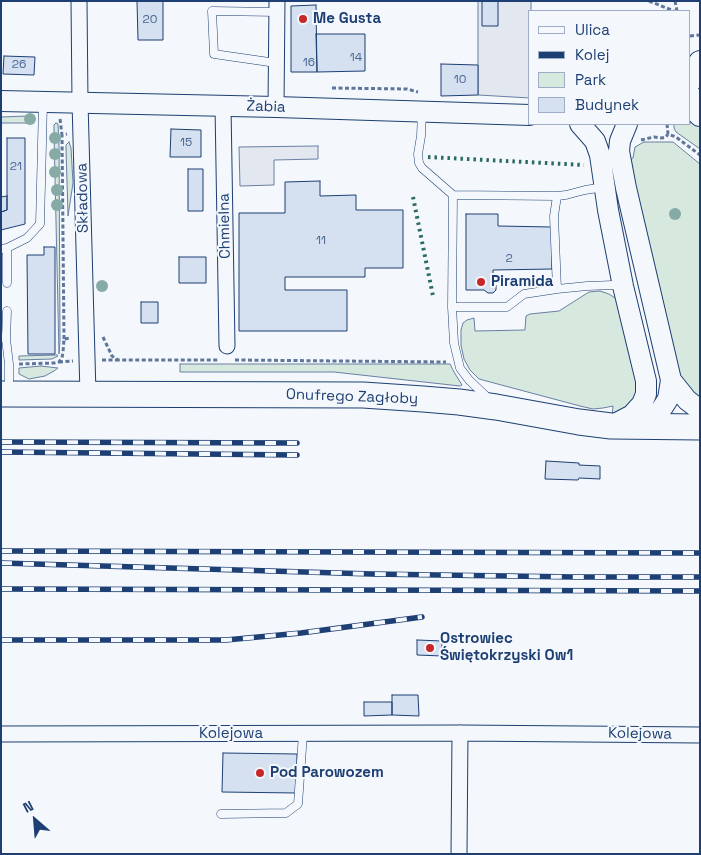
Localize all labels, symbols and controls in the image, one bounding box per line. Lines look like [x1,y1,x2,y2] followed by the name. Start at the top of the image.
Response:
[313,10,381,28] place label: Me Gusta
[528,10,691,125] legend
[143,13,157,27] house number: 20
[297,13,309,25] marker: Me Gusta
[575,20,610,39] text: Ulica
[575,45,609,64] text: Kolej
[350,51,362,65] house number: 14
[303,56,315,70] house number: 16
[12,58,26,72] house number: 26
[575,70,606,89] text: Park
[454,73,466,87] house number: 10
[575,95,639,114] text: Budynek
[246,97,286,117] street label: Żabia
[180,136,192,150] house number: 15
[10,160,22,174] house number: 21
[73,163,93,233] street label: Składowa
[215,193,235,259] street label: Chmielna
[316,234,326,248] house number: 11
[505,252,513,266] house number: 2
[491,273,554,291] place label: Piramida
[475,276,487,288] marker: Piramida
[286,386,418,408] street label: Onufrego Zagłoby
[440,630,573,665] place label: Ostrowiec Świętokrzyski Ow1
[424,642,436,654] marker: Ostrowiec Świętokrzyski Ow1
[608,724,672,744] street label: Kolejowa
[199,725,263,743] street label: Kolejowa
[270,764,384,782] place label: Pod Parowozem
[254,767,266,779] marker: Pod Parowozem
[10,795,60,845] north arrow
[20,796,36,817] text: N

